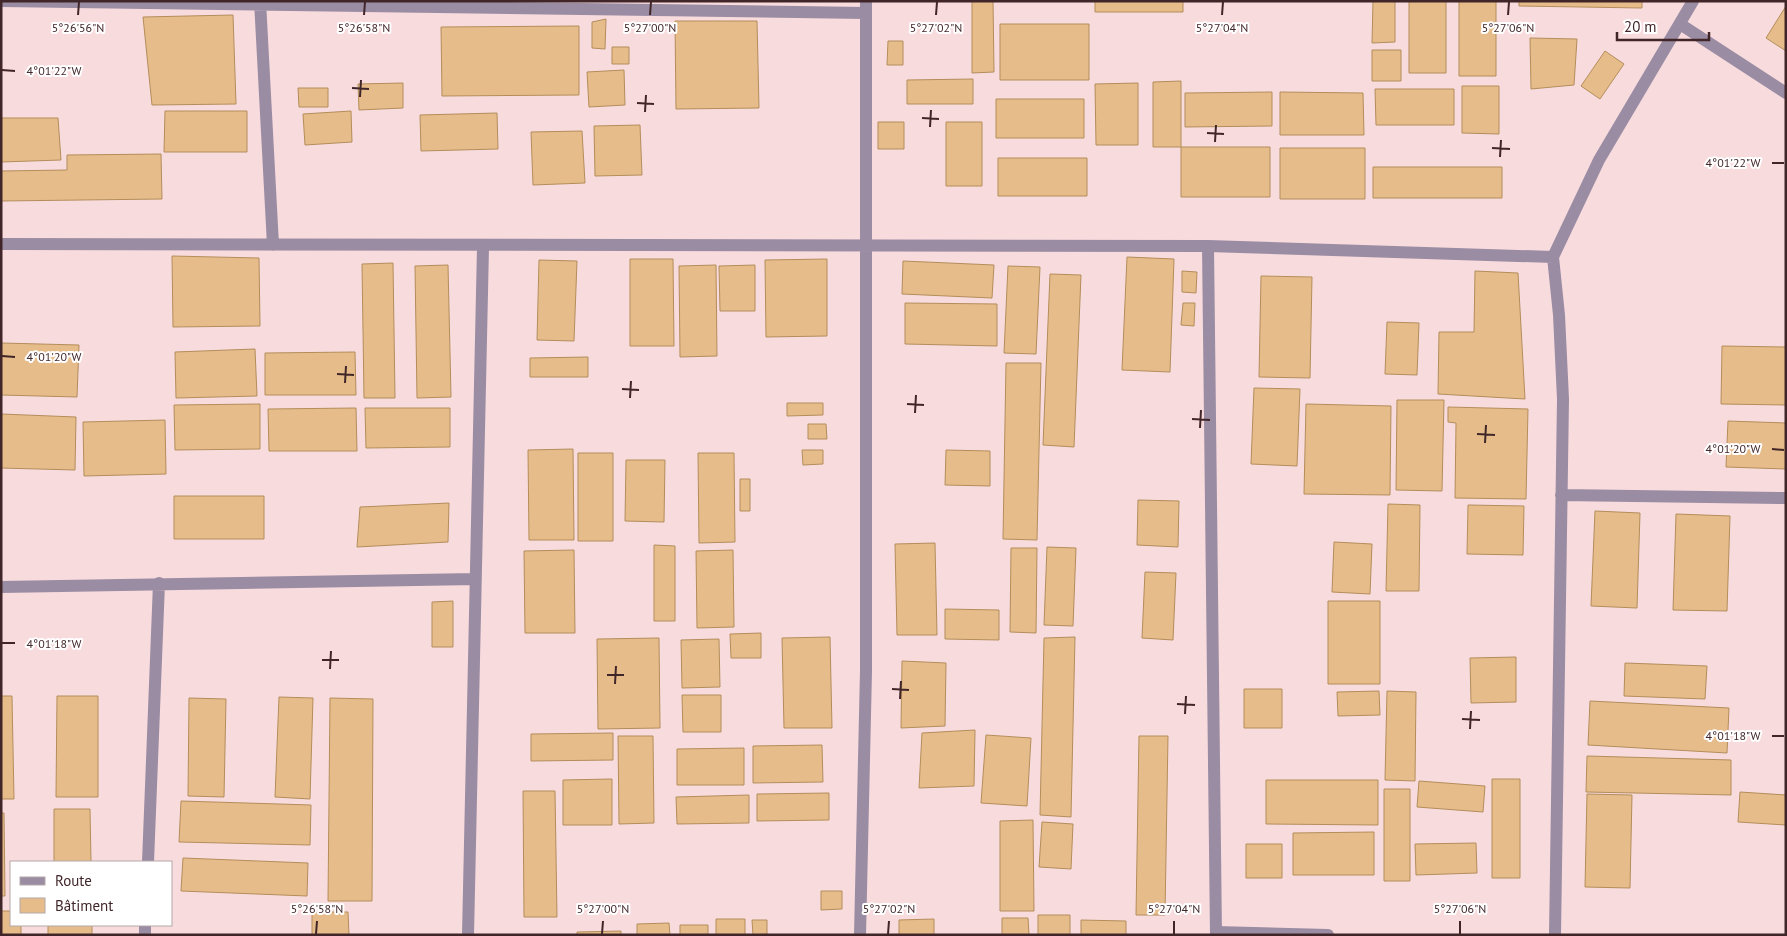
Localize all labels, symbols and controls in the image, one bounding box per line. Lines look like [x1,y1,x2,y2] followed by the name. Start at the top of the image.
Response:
[1617,10,1710,42] scale bar
[1624,17,1657,36] text: 20 m
[52,20,104,35] text: 5°26'56"N
[338,20,390,35] text: 5°26'58"N
[624,20,676,35] text: 5°27'00"N
[910,20,962,35] text: 5°27'02"N
[1196,20,1248,35] text: 5°27'04"N
[1482,20,1534,35] text: 5°27'06"N
[27,63,81,78] text: 4°01'22"W
[1706,155,1760,170] text: 4°01'22"W
[27,349,81,364] text: 4°01'20"W
[1706,441,1760,456] text: 4°01'20"W
[27,636,81,651] text: 4°01'18"W
[1706,728,1760,743] text: 4°01'18"W
[10,861,172,926] legend
[55,871,92,890] text: Route
[55,896,113,915] text: Bâtiment
[291,901,343,916] text: 5°26'58"N
[577,901,629,916] text: 5°27'00"N
[863,901,915,916] text: 5°27'02"N
[1148,901,1200,916] text: 5°27'04"N
[1434,901,1486,916] text: 5°27'06"N

